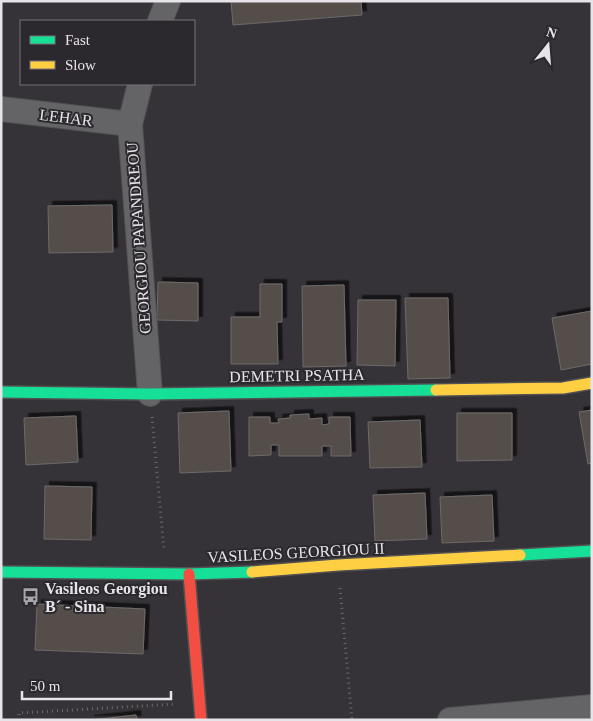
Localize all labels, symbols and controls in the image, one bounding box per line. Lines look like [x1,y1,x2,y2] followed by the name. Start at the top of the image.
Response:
[20,20,195,85] legend
[523,20,573,70] north arrow
[545,24,559,42] text: N
[65,32,91,48] text: Fast
[65,57,96,73] text: Slow
[38,106,94,129] street label: LEHAR
[123,141,154,334] street label: GEORGIOU PAPANDREOU
[229,366,365,385] street label: DEMETRI PSATHA
[207,539,385,566] street label: VASILEOS GEORGIOU II
[45,580,168,615] place label: Vasileos Georgiou B´ - Sina
[21,587,41,607] bus stop icon: Vasileos Georgiou B´ - Sina
[22,668,171,700] scale bar
[30,678,61,694] text: 50 m

